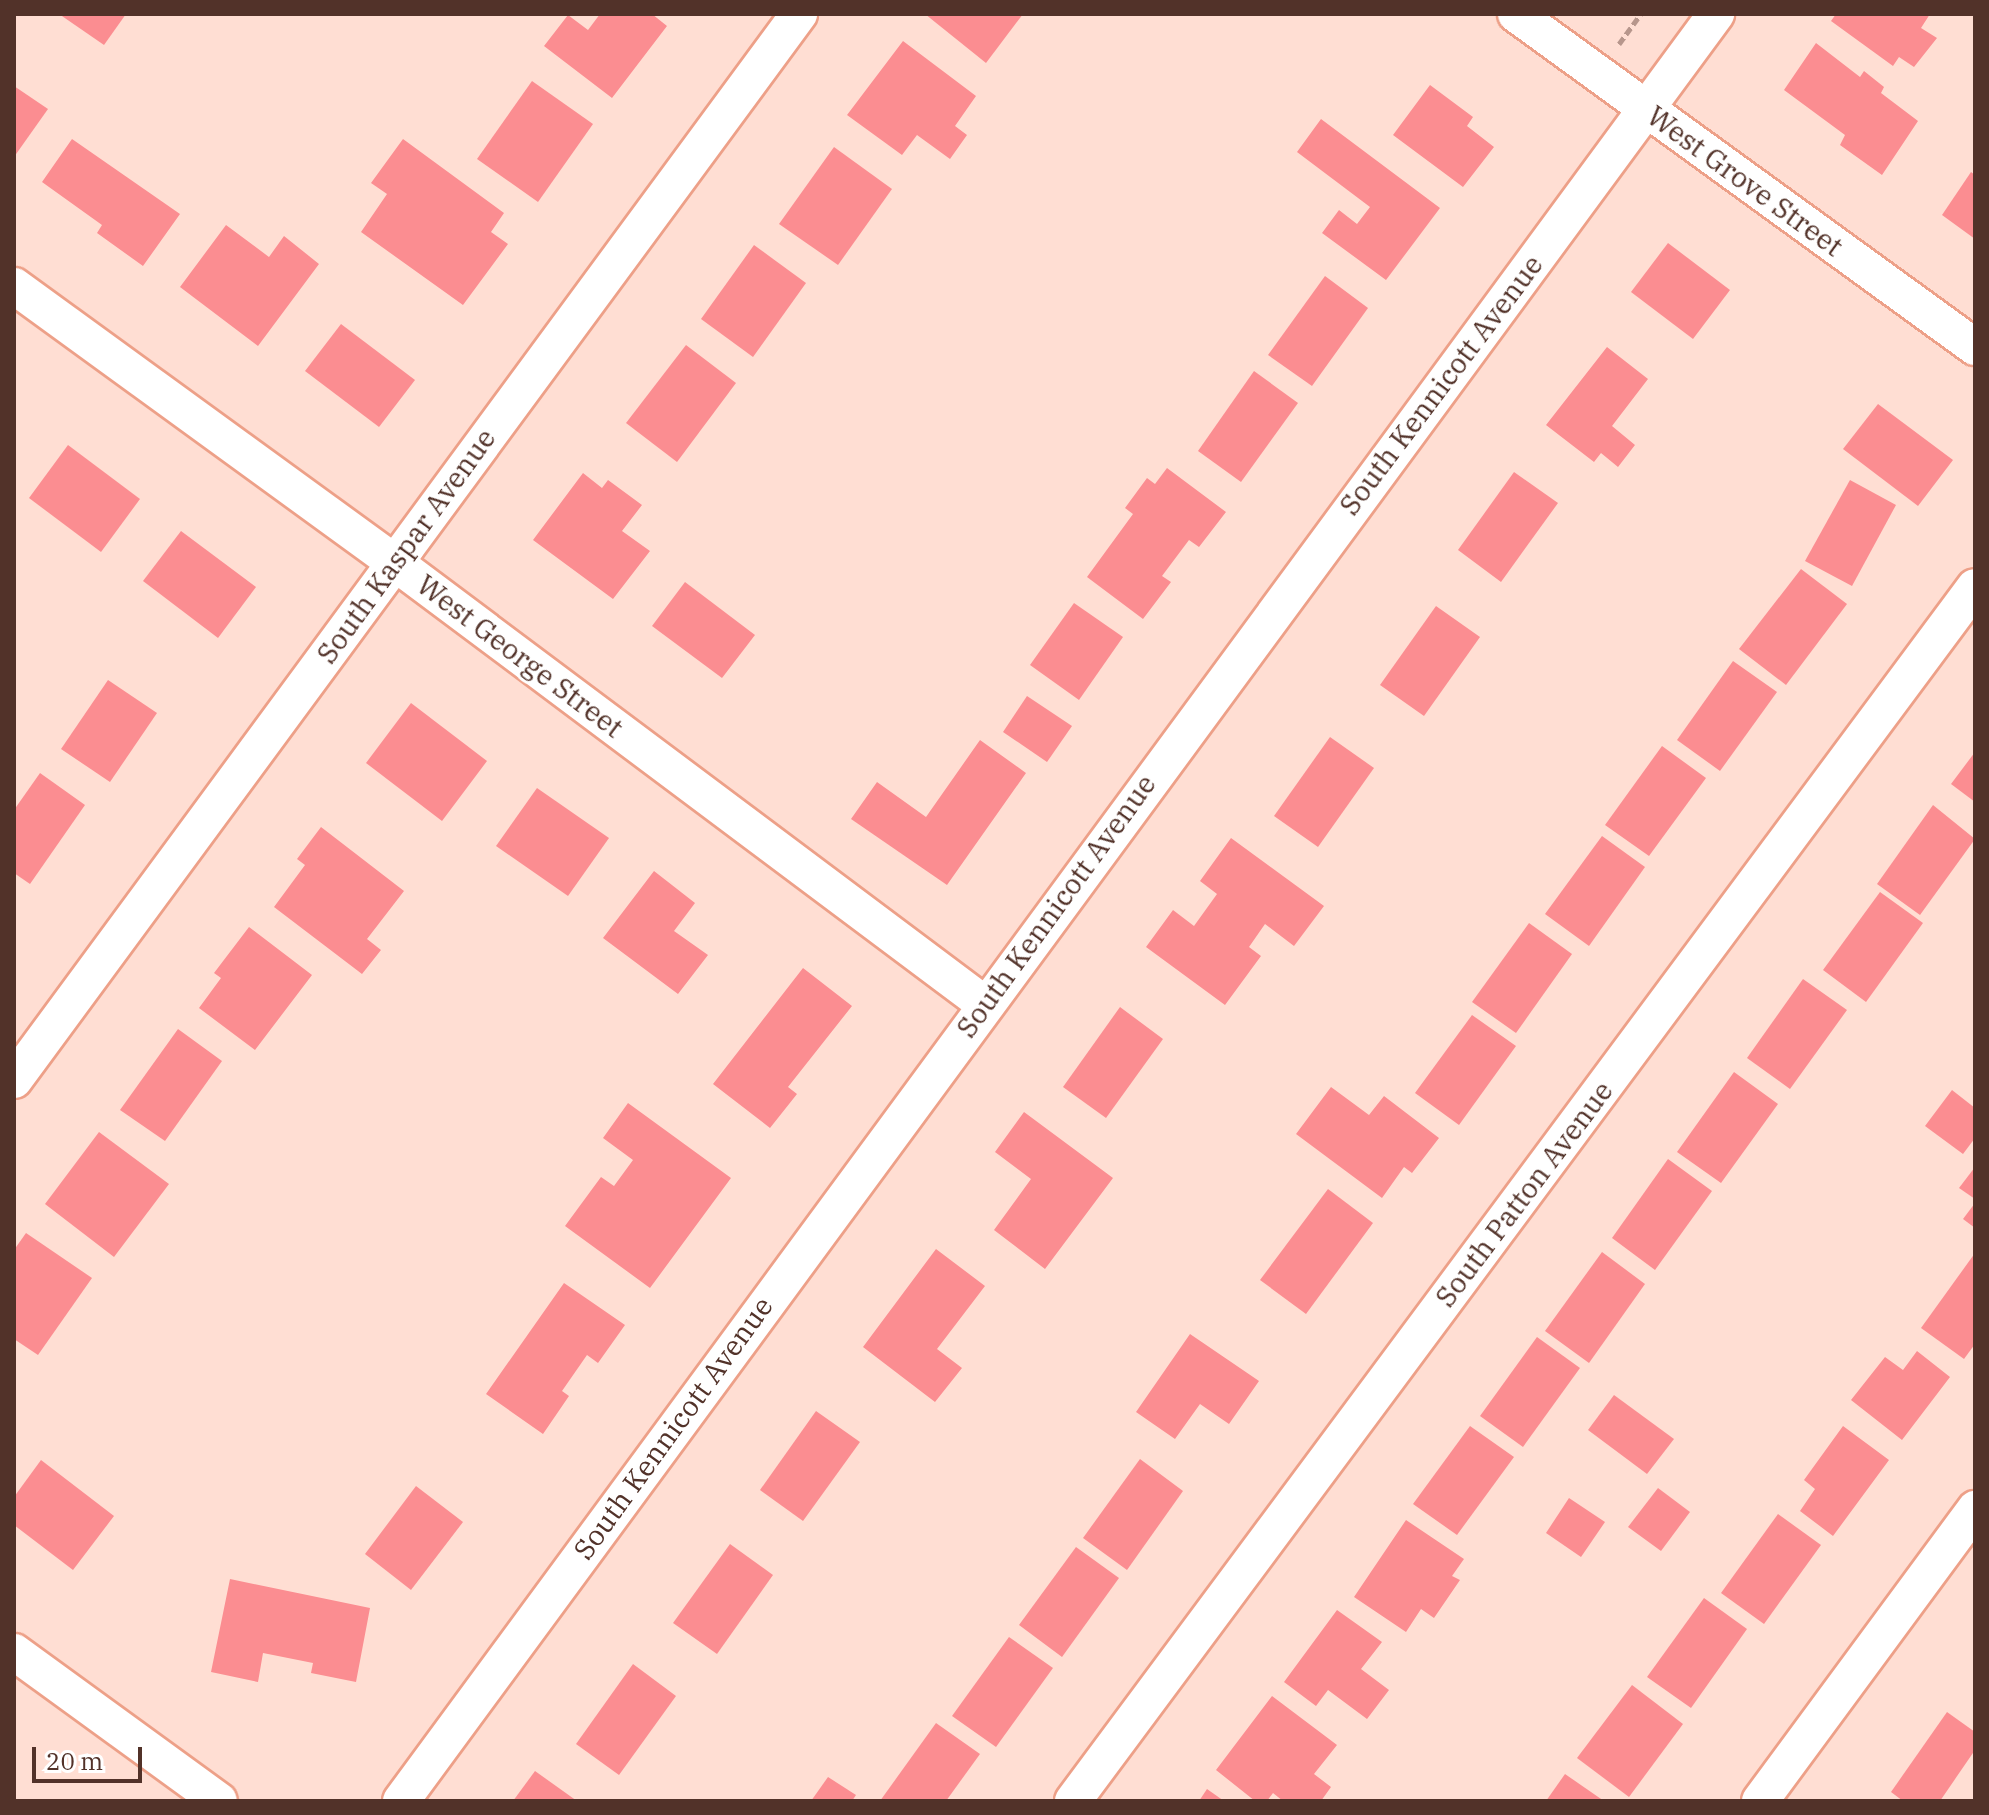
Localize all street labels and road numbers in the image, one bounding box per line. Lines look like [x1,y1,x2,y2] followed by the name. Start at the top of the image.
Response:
[1641,99,1849,263] street label: West Grove Street
[1332,249,1550,521] street label: South Kennicott Avenue
[310,422,502,670] street label: South Kaspar Avenue
[410,568,630,744] street label: West George Street
[949,768,1163,1044] street label: South Kennicott Avenue
[1428,1075,1620,1313] street label: South Patton Avenue
[566,1290,780,1566] street label: South Kennicott Avenue

